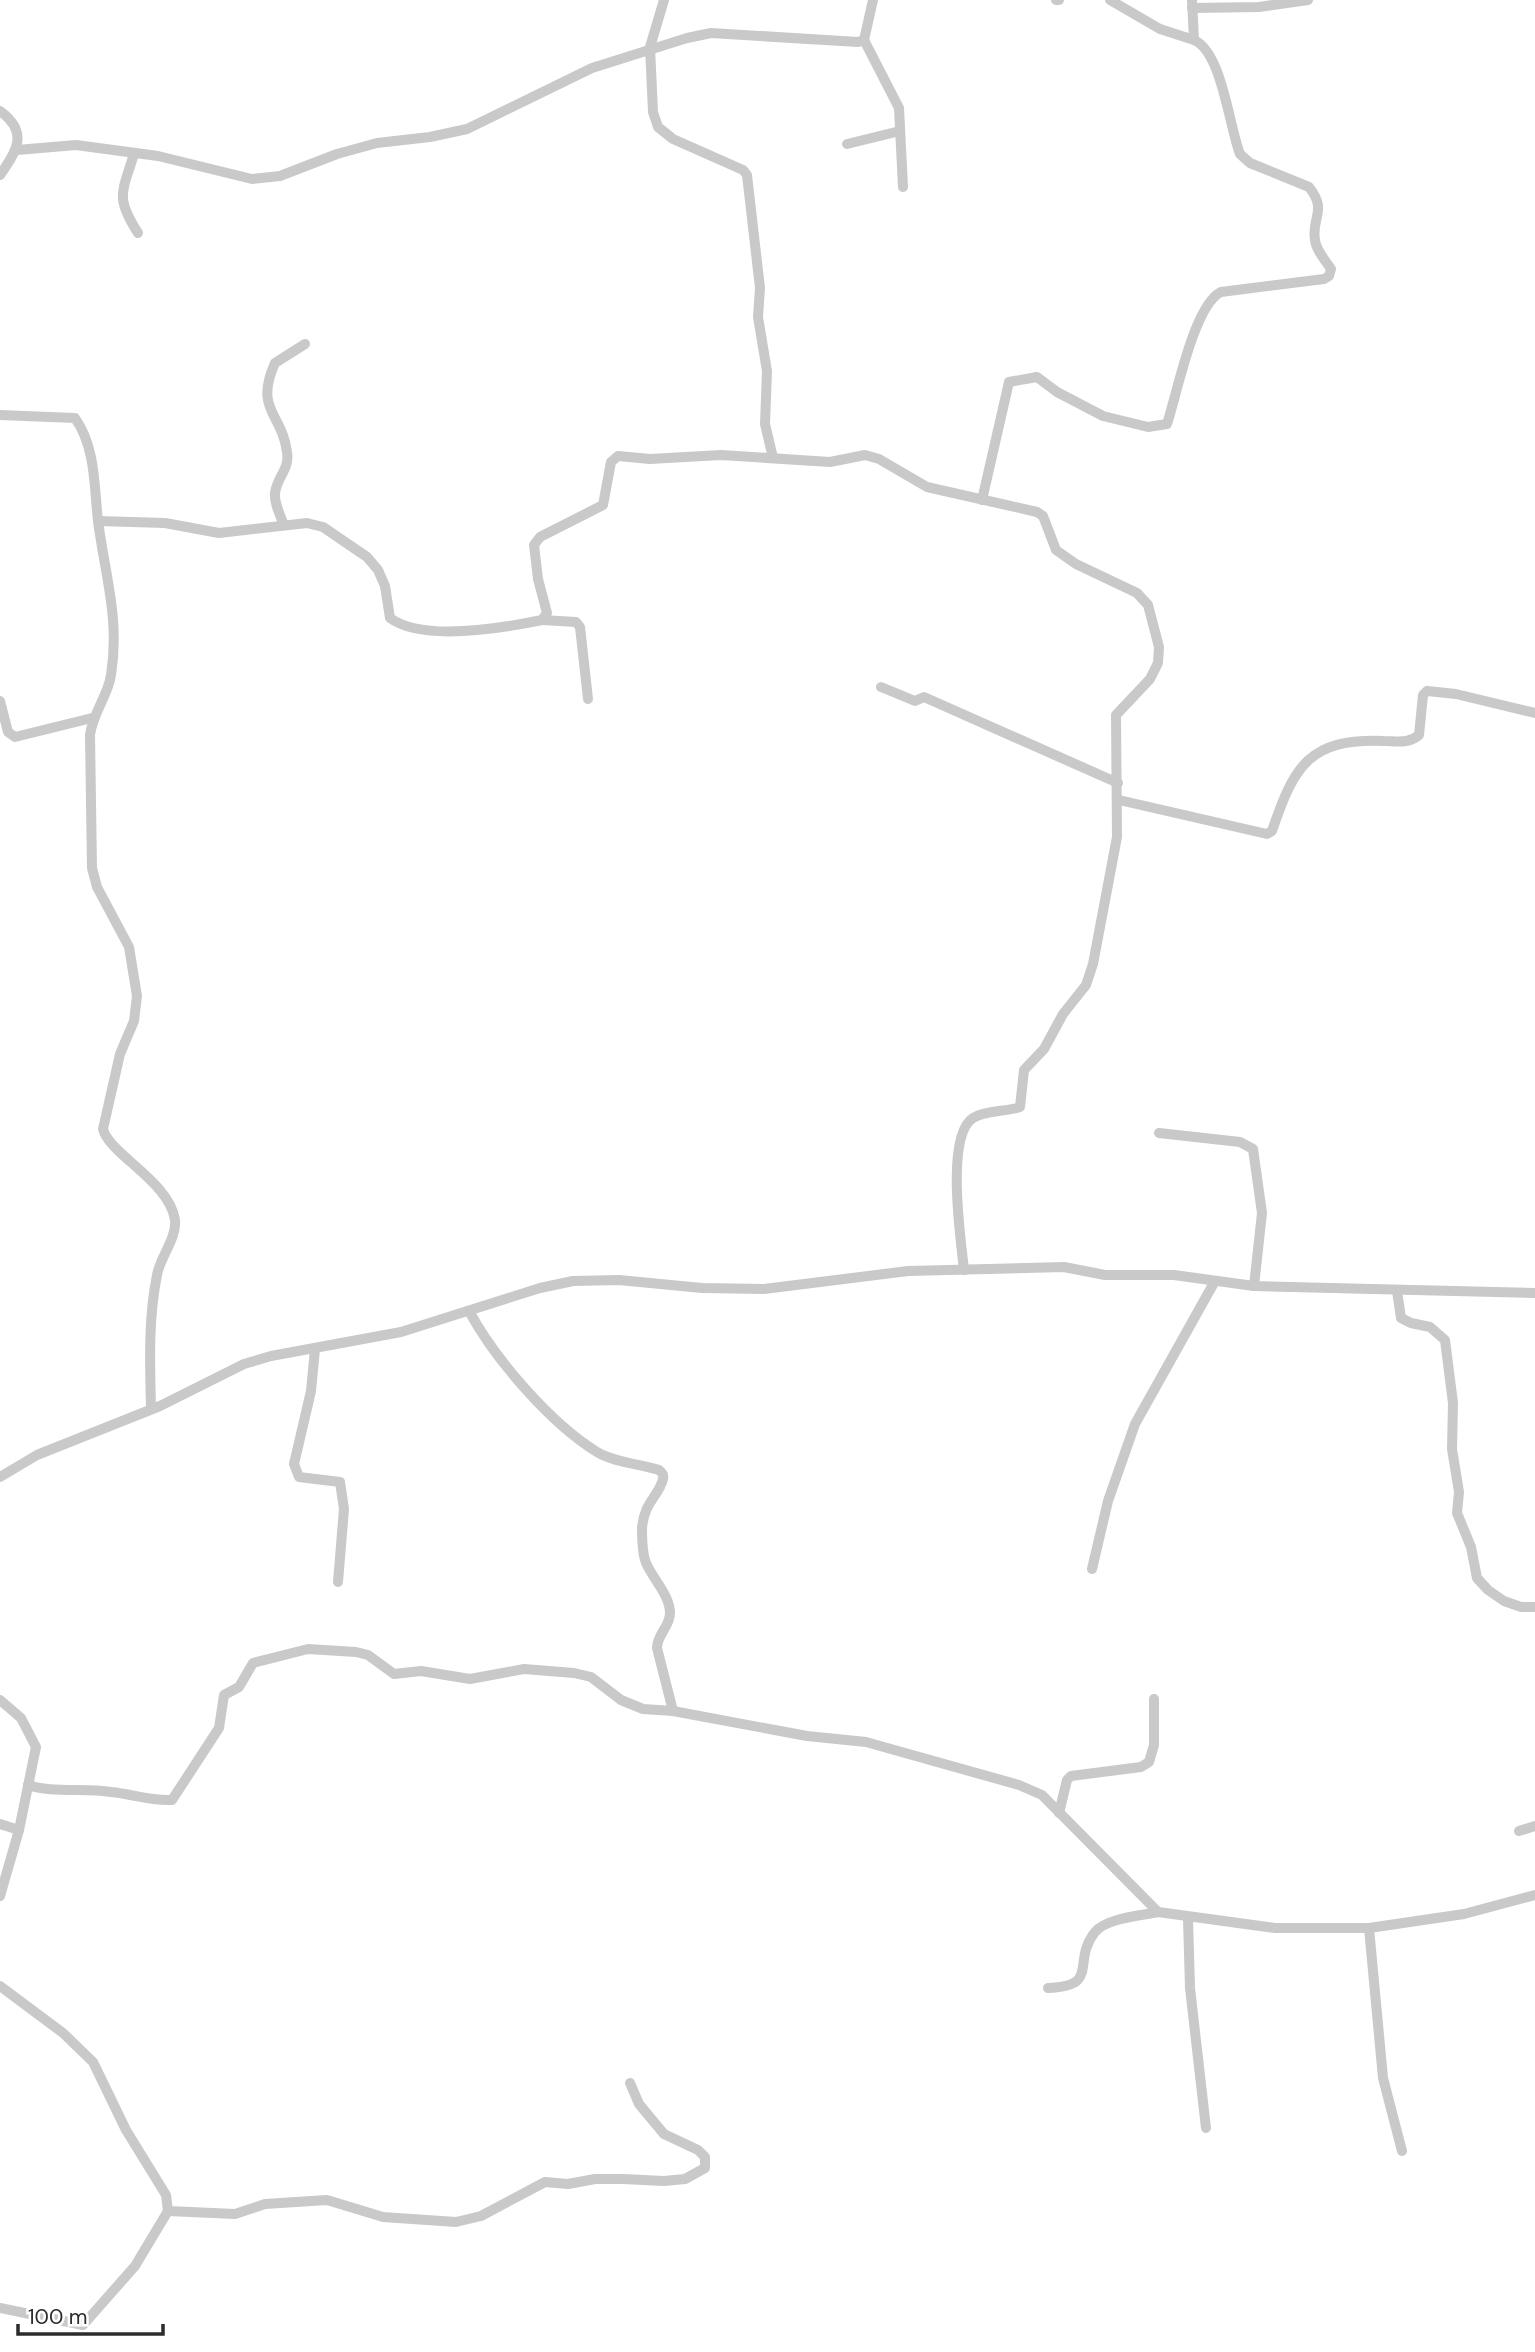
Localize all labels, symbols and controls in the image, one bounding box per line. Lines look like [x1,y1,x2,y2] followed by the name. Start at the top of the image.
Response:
[18,2292,163,2336] scale bar
[28,2303,88,2331] text: 100 m

